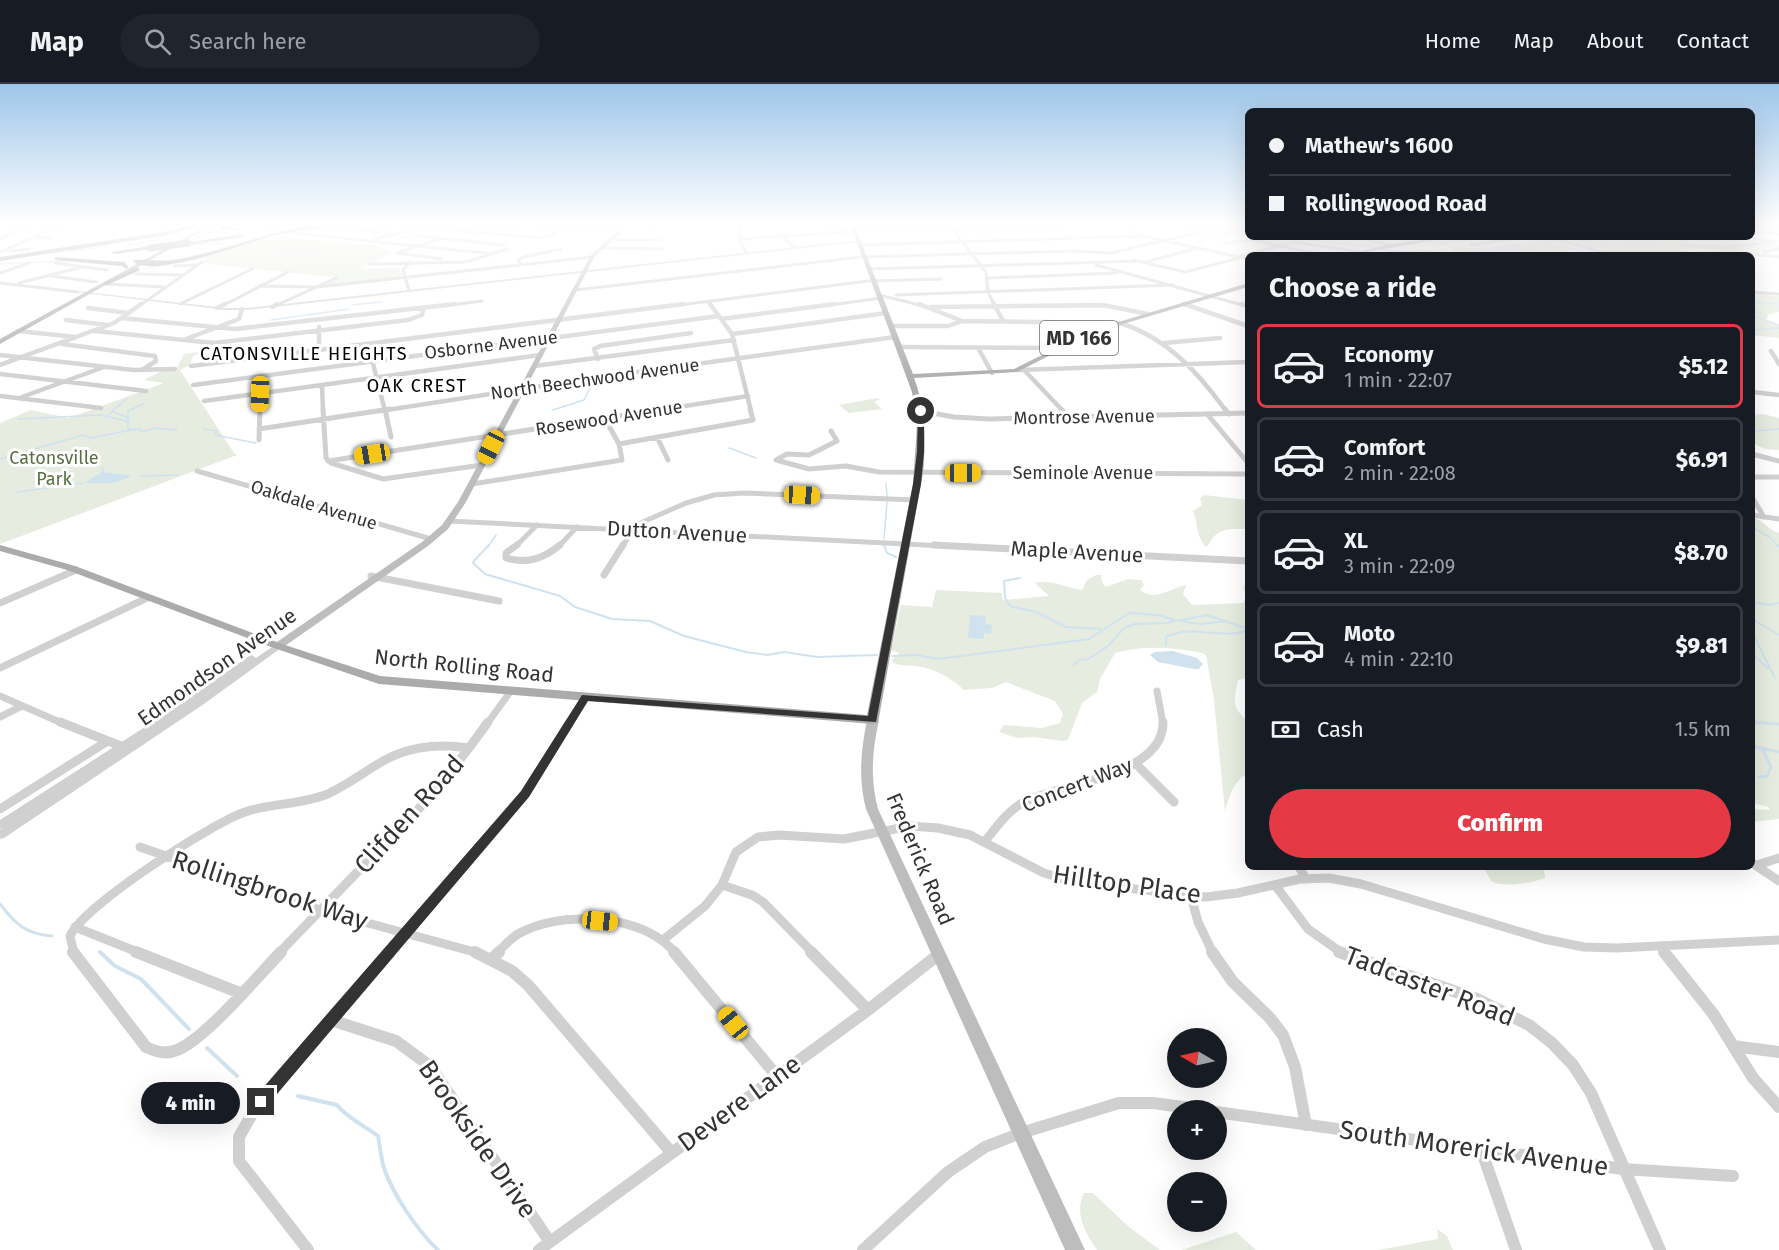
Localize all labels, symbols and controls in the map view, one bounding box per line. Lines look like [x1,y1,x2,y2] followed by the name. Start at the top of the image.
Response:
[120,14,540,68] search box
[30,25,84,58] text: Map
[141,25,174,58] icon: search
[189,28,307,55] text: Search here
[1425,28,1481,54] text: Home
[1514,28,1554,54] text: Map
[1587,28,1644,54] text: About
[1677,28,1749,54] text: Contact
[1305,132,1453,159] text: Mathew's 1600
[1305,190,1487,217] text: Rollingwood Road
[1269,272,1436,304] text: Choose a ride
[1040,321,1118,355] road number: MD 166
[423,326,559,364] street label: Osborne Avenue
[1272,339,1326,393] icon: car
[1344,341,1433,368] text: Economy
[200,343,408,365] district label: CATONSVILLE HEIGHTS
[489,353,701,405] street label: North Beechwood Avenue
[1679,353,1728,380] text: $5.12
[1344,368,1452,392] text: 1 min · 22:07
[367,375,467,397] district label: OAK CREST
[250,376,270,412] car
[534,396,684,440] street label: Rosewood Avenue
[907,397,934,424] route start
[1013,405,1155,429] street label: Montrose Avenue
[475,427,507,467] car
[1272,432,1326,486] icon: car
[1344,434,1425,461] text: Comfort
[353,442,391,466] car
[1676,446,1728,473] text: $6.91
[9,447,99,490] park label: Catonsville Park
[1344,461,1456,485] text: 2 min · 22:08
[1013,462,1153,484] street label: Seminole Avenue
[945,464,981,482] car
[248,475,380,535] street label: Oakdale Avenue
[784,485,820,505] car
[606,515,748,549] street label: Dutton Avenue
[1272,525,1326,579] icon: car
[1344,527,1368,554] text: XL
[1010,536,1144,568] street label: Maple Avenue
[1674,539,1728,566] text: $8.70
[1344,554,1455,578] text: 3 min · 22:09
[132,602,302,732] street label: Edmondson Avenue
[1272,618,1326,672] icon: car
[1344,620,1395,647] text: Moto
[1676,632,1728,659] text: $9.81
[373,644,555,688] street label: North Rolling Road
[1344,647,1453,671] text: 4 min · 22:10
[1269,713,1302,746] icon: cash
[1317,716,1364,743] text: Cash
[1675,717,1731,741] text: 1.5 km
[348,748,471,880] street label: Clifden Road
[1018,752,1137,818] street label: Concert Way
[880,789,960,929] street label: Frederick Road
[1269,789,1731,858] button: Confirm
[168,844,372,937] street label: Rollingbrook Way
[1051,859,1203,910] street label: Hilltop Place
[581,910,619,932] car
[1340,940,1519,1033] street label: Tadcaster Road
[715,1003,751,1043] car
[1167,1028,1227,1088] north arrow
[1167,1028,1227,1232] map controls
[672,1048,807,1158] street label: Devere Lane
[412,1054,544,1224] street label: Brookside Drive
[141,1081,240,1123] callout: 4 min
[247,1088,274,1115] route end
[165,1091,216,1115] text: 4 min
[1167,1100,1227,1160] button: +
[1338,1114,1610,1183] street label: South Morerick Avenue
[1167,1172,1227,1232] button: −

